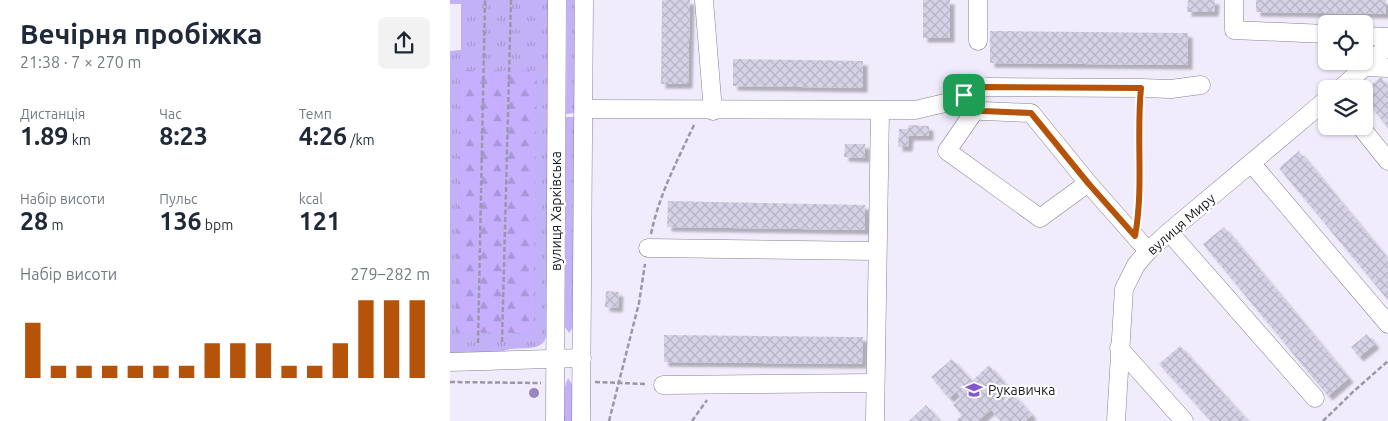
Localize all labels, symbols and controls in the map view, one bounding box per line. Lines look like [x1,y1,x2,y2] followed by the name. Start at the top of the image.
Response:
[1318,15,1373,135] map controls
[1318,15,1373,70] button: locate
[378,17,430,69] button: share
[20,18,263,49] text: Вечірня пробіжка
[20,53,141,71] text: 21:38 · 7 × 270 m
[943,74,985,116] pin
[1318,80,1373,135] button: layers
[950,81,978,109] icon: arrive
[20,106,85,122] text: Дистанція
[159,106,182,122] text: Час
[299,106,332,122] text: Темп
[20,122,68,150] text: 1.89
[159,122,208,150] text: 8:23
[299,122,347,150] text: 4:26
[68,132,91,148] text: km
[347,132,375,148] text: /km
[548,151,564,271] street label: вулиця Харківська
[1144,190,1219,258] street label: вулиця Миру
[20,191,105,207] text: Набір висоти
[159,191,197,207] text: Пульс
[299,191,323,207] text: kcal
[20,207,48,235] text: 28
[159,207,202,235] text: 136
[299,207,341,235] text: 121
[48,217,64,233] text: m
[202,217,233,233] text: bpm
[20,265,117,283] text: Набір висоти
[350,265,430,283] text: 279–282 m
[964,380,984,400] school or university icon: Рукавичка
[988,382,1055,398] place label: Рукавичка

